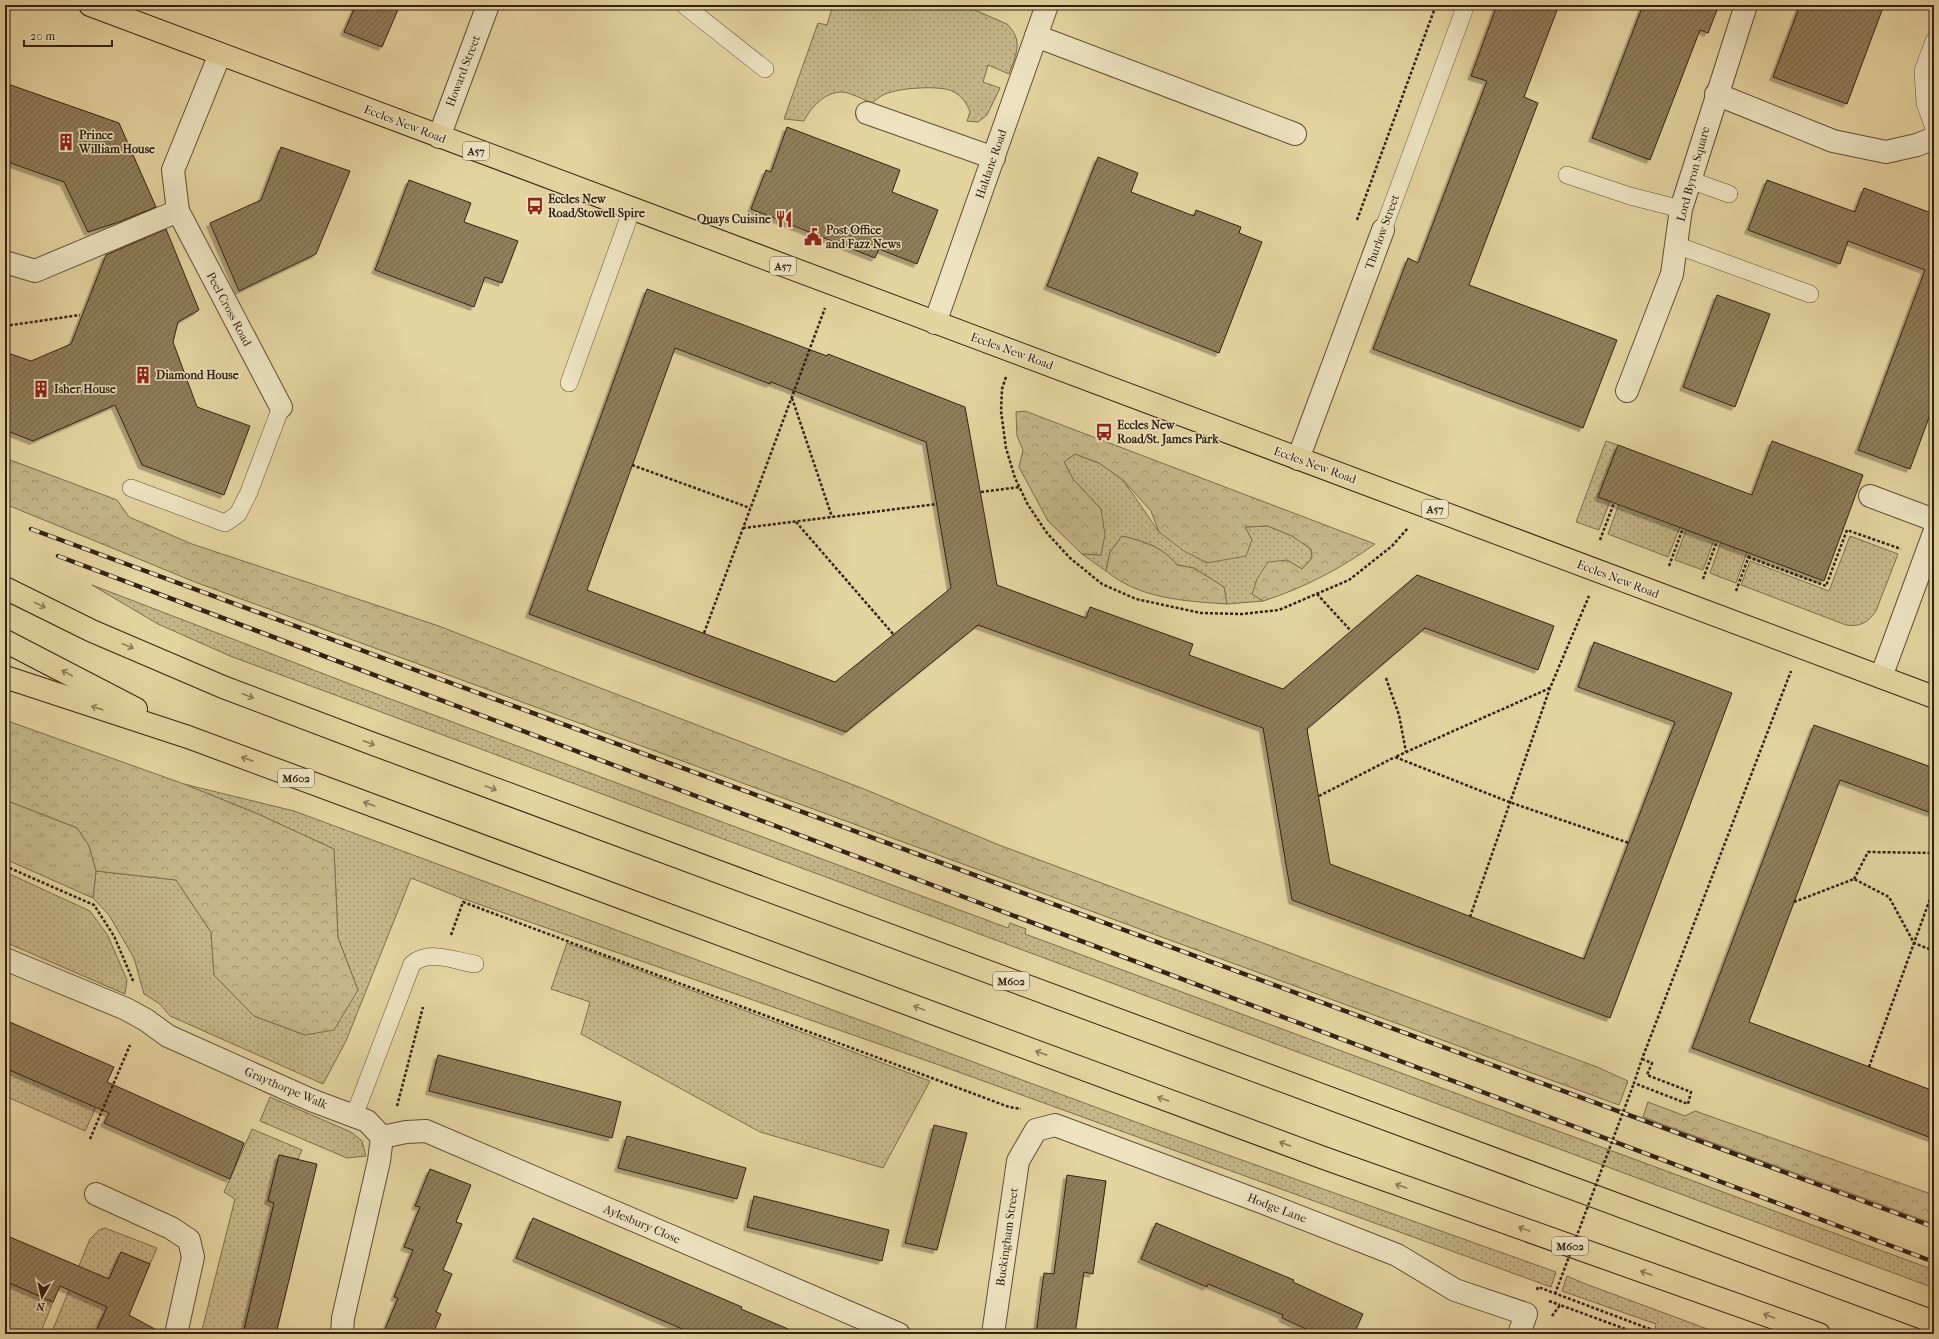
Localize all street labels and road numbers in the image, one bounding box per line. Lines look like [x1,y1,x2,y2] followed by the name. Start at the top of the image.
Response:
[443,33,483,109] street label: Howard Street
[362,102,449,146] street label: Eccles New Road
[1674,125,1712,223] street label: Lord Byron Square
[973,127,1010,201] street label: Haldane Road
[463,142,489,160] road number: A57
[1362,192,1402,272] street label: Thurlow Street
[770,257,796,275] road number: A57
[204,270,255,349] street label: Peel Cross Road
[969,330,1056,373] street label: Eccles New Road
[1272,444,1359,487] street label: Eccles New Road
[1422,500,1448,518] road number: A57
[1575,557,1662,601] street label: Eccles New Road
[278,769,314,787] road number: M602
[993,972,1029,990] road number: M602
[242,1064,330,1112] street label: Graythorpe Walk
[993,1186,1021,1287] street label: Buckingham Street
[1245,1190,1309,1226] street label: Hodge Lane
[601,1201,683,1246] street label: Aylesbury Close
[1552,1237,1588,1255] road number: M602

